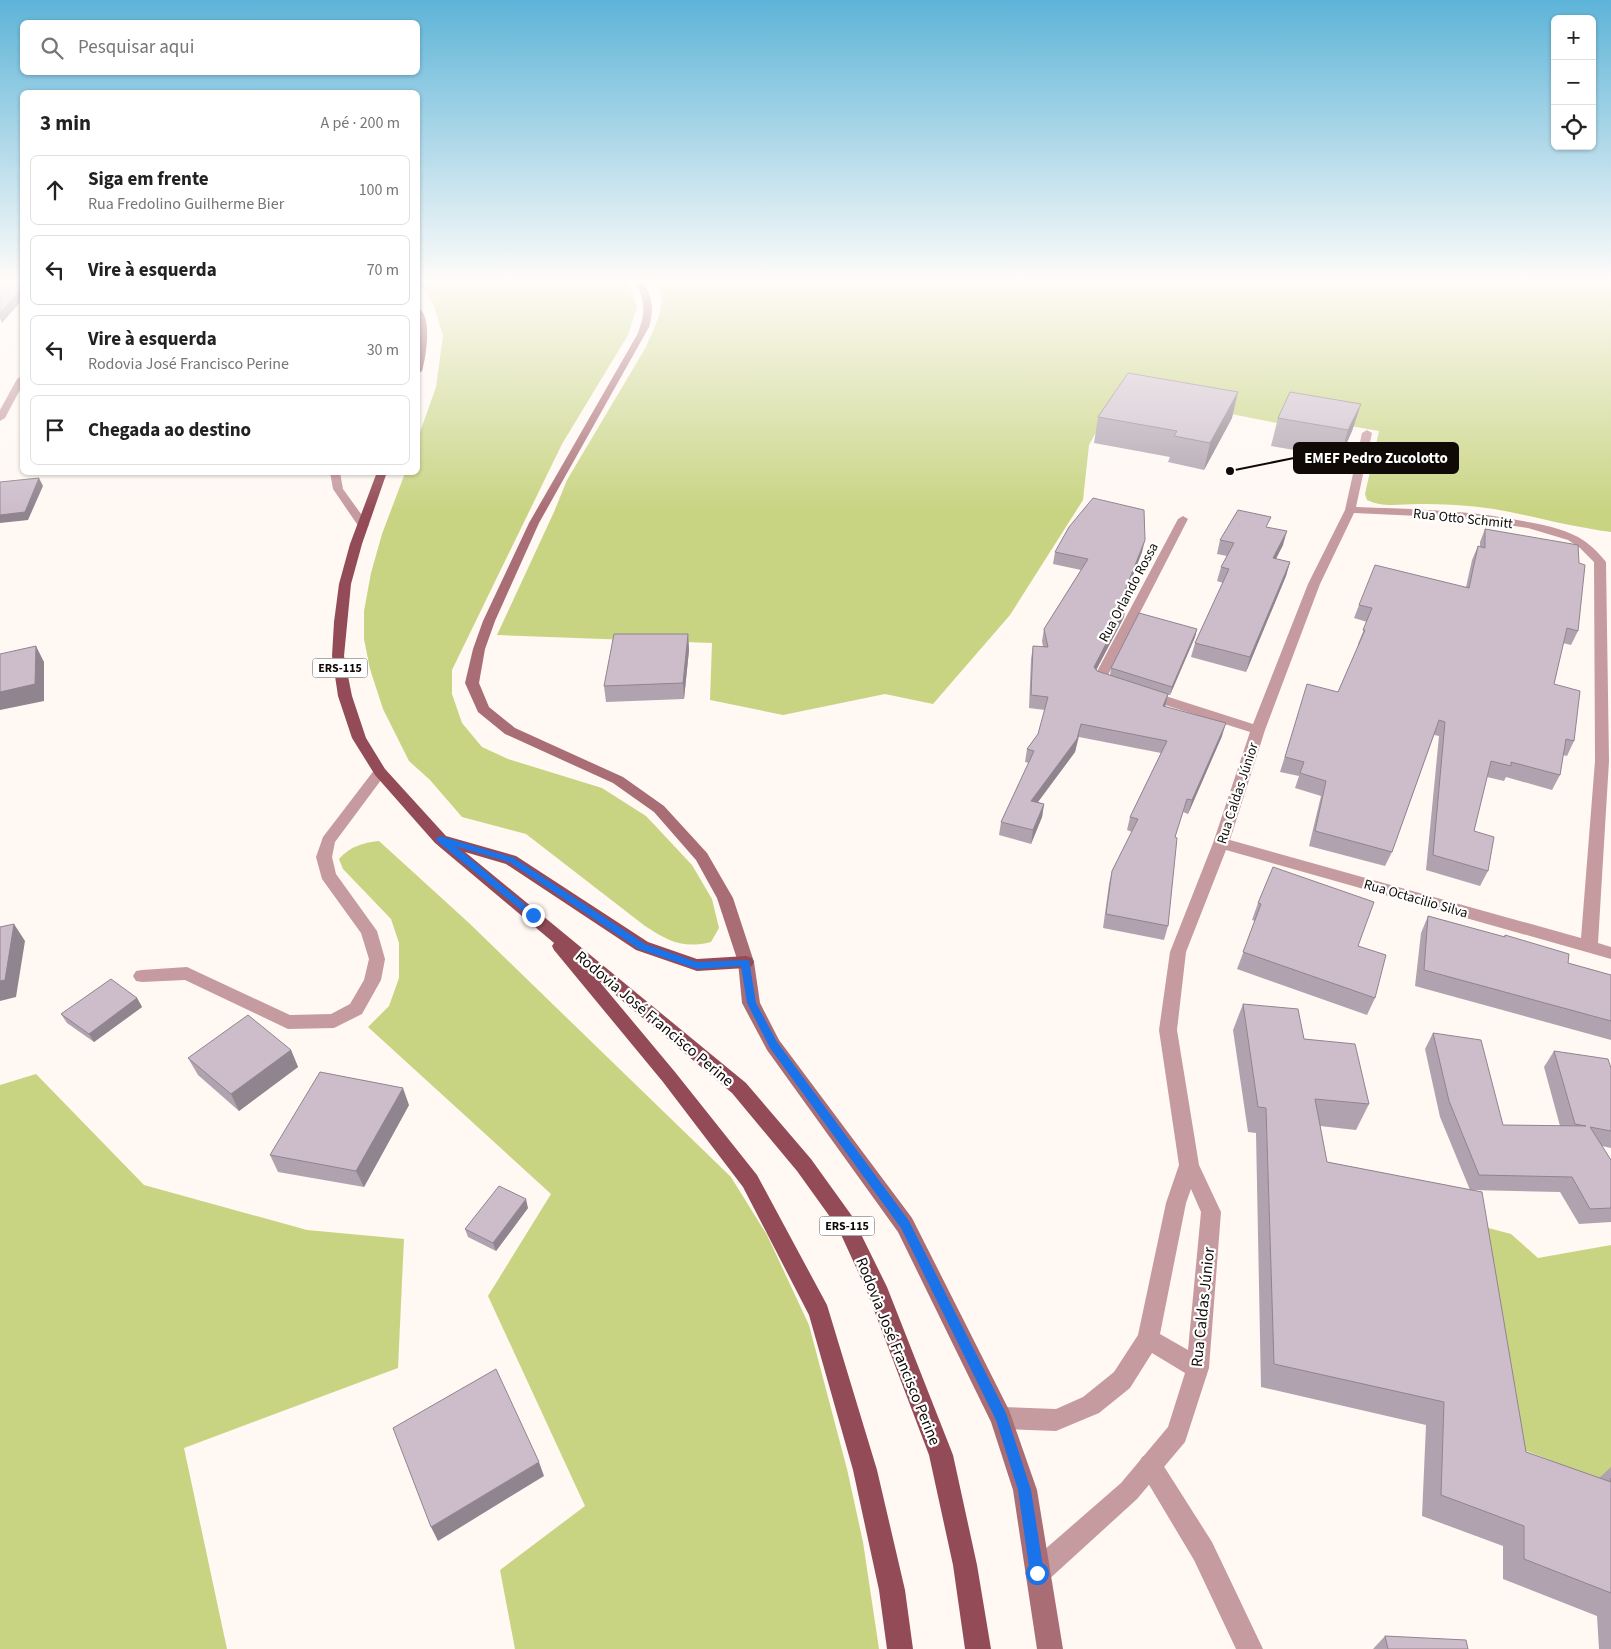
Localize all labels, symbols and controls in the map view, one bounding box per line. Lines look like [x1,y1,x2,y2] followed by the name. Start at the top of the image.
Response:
[1551,15,1596,150] map controls
[1551,15,1596,60] button: +
[20,20,420,75] search box
[38,34,66,62] icon: search
[78,34,194,61] text: Pesquisar aqui
[1551,60,1596,105] button: −
[1551,105,1596,150] button: locate
[40,108,91,138] text: 3 min
[321,112,400,134] text: A pé · 200 m
[88,166,209,193] text: Siga em frente
[41,176,69,204] icon: ahead
[359,179,399,201] text: 100 m
[88,193,284,215] text: Rua Fredolino Guilherme Bier
[41,256,69,284] icon: left
[88,257,217,284] text: Vire à esquerda
[367,259,399,281] text: 70 m
[88,326,217,353] text: Vire à esquerda
[41,336,69,364] icon: left
[367,339,399,361] text: 30 m
[88,353,289,375] text: Rodovia José Francisco Perine
[41,416,69,444] icon: arrive
[88,417,251,444] text: Chegada ao destino
[1294,443,1458,473] callout: EMEF Pedro Zucolotto
[1304,448,1448,469] text: EMEF Pedro Zucolotto
[1412,504,1514,534] street label: Rua Otto Schmitt
[1094,539,1164,646] street label: Rua Orlando Rossa
[312,658,368,678] road number: ERS-115
[1212,740,1264,847] street label: Rua Caldas Júnior
[1361,875,1470,923] street label: Rua Octacilio Silva
[522,904,545,927] route end
[570,946,738,1092] street label: Rodovia José Francisco Perine
[820,1216,874,1236] road number: ERS-115
[1186,1246,1220,1368] street label: Rua Caldas Júnior
[850,1254,946,1449] street label: Rodovia José Francisco Perine
[1026,1562,1049,1585] route start

